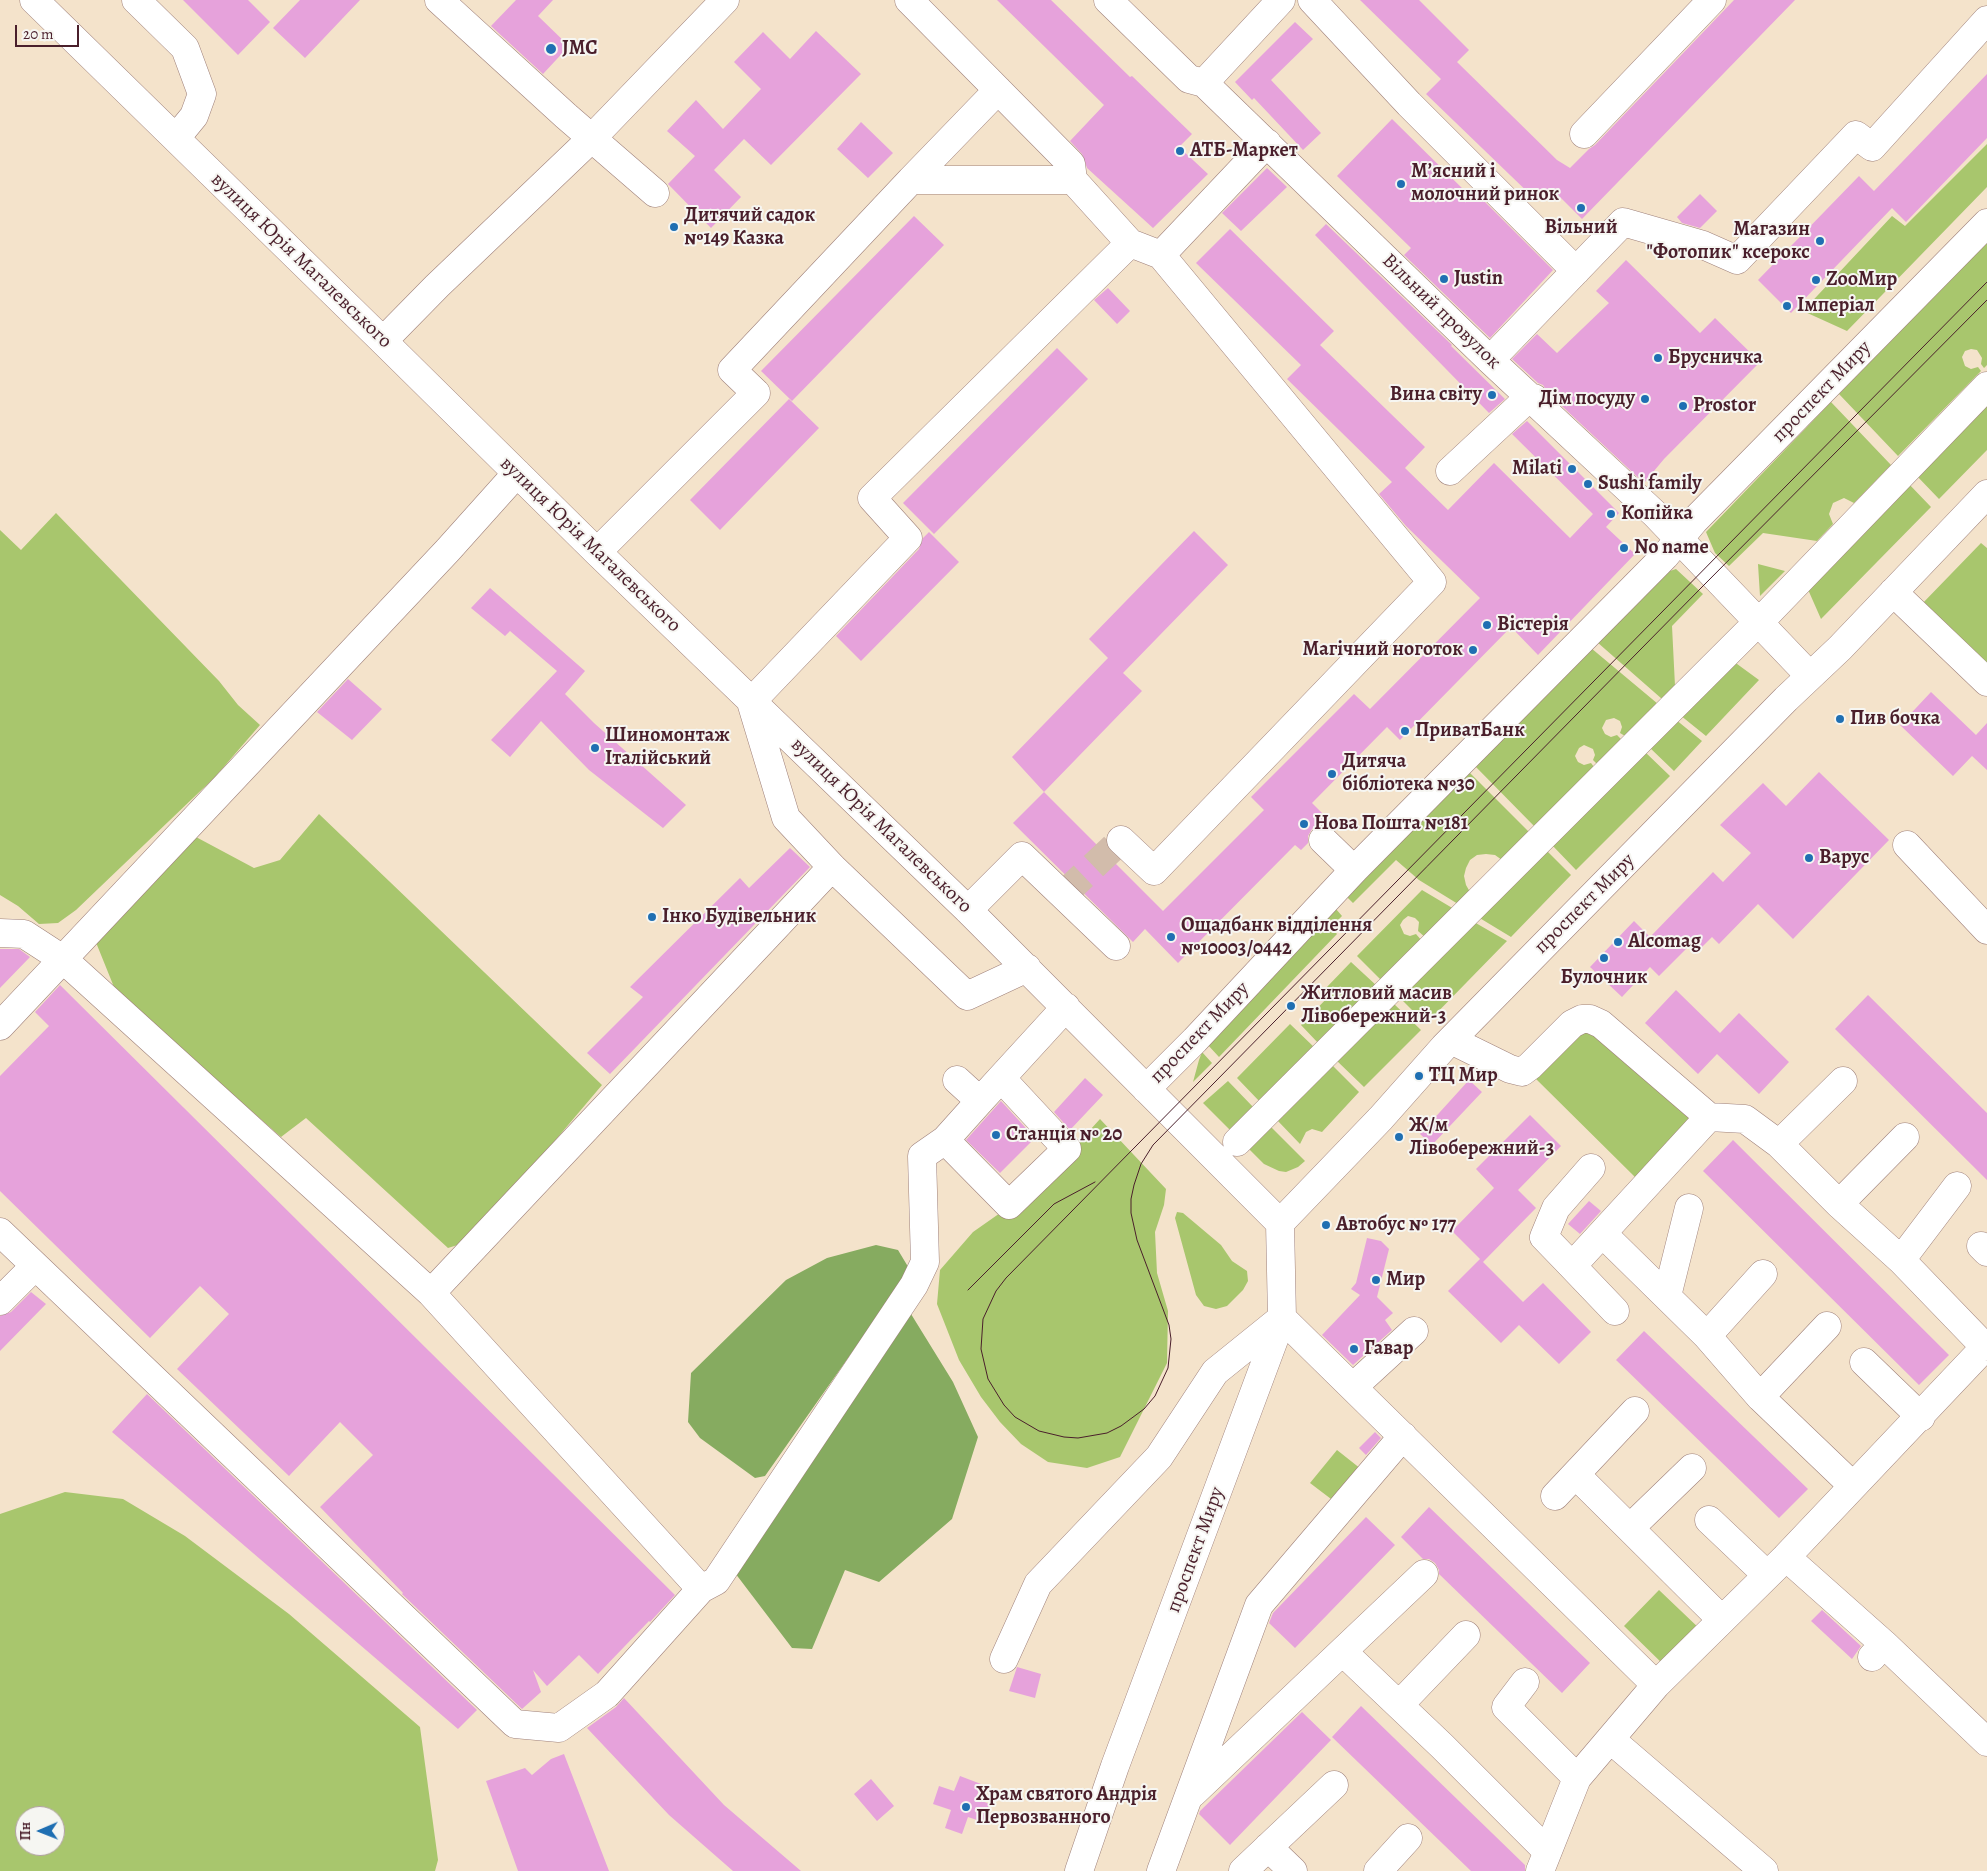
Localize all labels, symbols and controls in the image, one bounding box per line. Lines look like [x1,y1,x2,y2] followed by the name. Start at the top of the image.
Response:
[18,15,81,47] scale bar
[23,24,54,44] text: 20 m
[562,37,598,61] place label: JMC
[544,42,558,56] marker: JMC
[1190,139,1298,163] place label: АТБ-Маркет
[1174,145,1186,157] marker: АТБ-Маркет
[1411,160,1559,207] place label: Мʼясний і молочний ринок
[205,168,397,354] street label: вулиця Юрія Магалевського
[1395,178,1407,190] marker: Мʼясний і молочний ринок
[1575,202,1587,214] marker: Вільний
[684,204,815,251] place label: Дитячий садок №149 Казка
[1544,216,1618,240] place label: Вільний
[1647,218,1810,265] place label: Магазин "Фотопик" ксерокс
[668,221,680,233] marker: Дитячий садок №149 Казка
[1814,235,1826,247] marker: Магазин "Фотопик" ксерокс
[1377,249,1505,375] street label: Вільний провулок
[1454,267,1503,291] place label: Justin
[1826,268,1897,292] place label: ZooМир
[1438,273,1450,285] marker: Justin
[1810,274,1822,286] marker: ZooМир
[1797,294,1875,318] place label: Імперіал
[1781,300,1793,312] marker: Імперіал
[1767,336,1877,448] street label: проспект Миру
[1668,346,1763,370] place label: Брусничка
[1652,352,1664,364] marker: Брусничка
[1390,383,1482,407] place label: Вина світу
[1539,387,1635,411] place label: Дім посуду
[1486,389,1498,401] marker: Вина світу
[1639,393,1651,405] marker: Дім посуду
[1693,394,1756,418] place label: Prostor
[1677,400,1689,412] marker: Prostor
[494,452,686,638] street label: вулиця Юрія Магалевського
[1512,457,1562,481] place label: Milati
[1566,463,1578,475] marker: Milati
[1598,472,1702,496] place label: Sushi family
[1582,478,1594,490] marker: Sushi family
[1621,502,1693,526] place label: Копійка
[1605,508,1617,520] marker: Копійка
[1634,536,1709,560] place label: No name
[1618,542,1630,554] marker: No name
[1497,613,1569,637] place label: Вістерія
[1481,619,1493,631] marker: Вістерія
[1303,638,1463,662] place label: Магічний ноготок
[1467,644,1479,656] marker: Магічний ноготок
[1850,707,1940,731] place label: Пив бочка
[1834,713,1846,725] marker: Пив бочка
[1415,719,1525,743] place label: ПриватБанк
[605,724,730,771] place label: Шиномонтаж Італійський
[1399,725,1411,737] marker: ПриватБанк
[785,733,977,919] street label: вулиця Юрія Магалевського
[589,742,601,754] marker: Шиномонтаж Італійський
[1342,750,1475,797] place label: Дитяча бібліотека №30
[1326,768,1338,780] marker: Дитяча бібліотека №30
[1314,812,1468,836] place label: Нова Пошта №181
[1298,818,1310,830] marker: Нова Пошта №181
[1819,846,1869,870] place label: Варус
[1530,849,1640,959] street label: проспект Миру
[1803,852,1815,864] marker: Варус
[662,905,816,929] place label: Інко Будівельник
[646,911,658,923] marker: Інко Будівельник
[1181,914,1372,961] place label: Ощадбанк відділення №10003/0442
[1628,930,1701,954] place label: Alcomag
[1165,931,1177,943] marker: Ощадбанк відділення №10003/0442
[1612,936,1624,948] marker: Alcomag
[1598,952,1610,964] marker: Булочник
[1560,966,1648,990] place label: Булочник
[1145,977,1255,1089] street label: проспект Миру
[1301,982,1452,1029] place label: Житловий масив Лівобережний-3
[1285,1000,1297,1012] marker: Житловий масив Лівобережний-3
[1429,1064,1498,1088] place label: ТЦ Мир
[1413,1070,1425,1082] marker: ТЦ Мир
[1409,1114,1554,1161] place label: Ж/м Лівобережний-3
[1006,1123,1122,1147] place label: Станція № 20
[990,1129,1002,1141] marker: Станція № 20
[1393,1131,1405,1143] marker: Ж/м Лівобережний-3
[1336,1213,1456,1237] place label: Автобус № 177
[1320,1219,1332,1231] marker: Автобус № 177
[1386,1268,1425,1292] place label: Мир
[1370,1274,1382,1286] marker: Мир
[1364,1337,1413,1361] place label: Гавар
[1348,1343,1360,1355] marker: Гавар
[1162,1484,1230,1616] street label: проспект Миру
[976,1783,1157,1830] place label: Храм святого Андрія Первозванного
[960,1801,972,1813] marker: Храм святого Андрія Первозванного
[15,1806,65,1856] north arrow
[16,1822,35,1841] text: Пн

